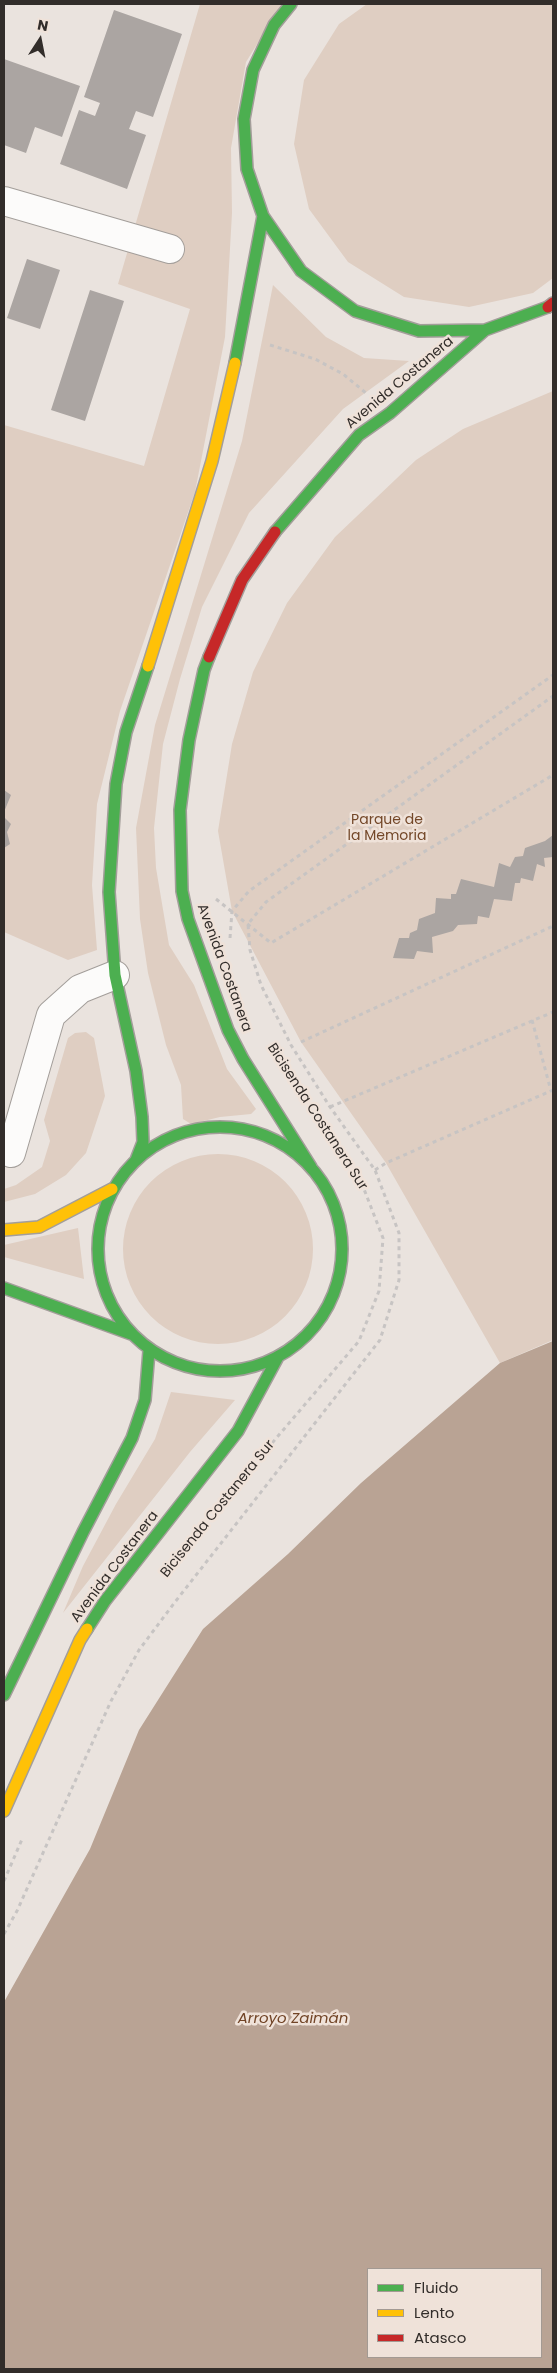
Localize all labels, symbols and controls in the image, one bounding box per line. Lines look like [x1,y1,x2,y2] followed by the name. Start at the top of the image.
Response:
[36,14,50,36] text: N
[15,15,65,65] north arrow
[343,333,457,433] street label: Avenida Costanera
[348,812,426,844] park label: Parque de la Memoria
[193,902,255,1034] street label: Avenida Costanera
[263,1040,371,1194] street label: Bicisenda Costanera Sur
[157,1437,279,1581] street label: Bicisenda Costanera Sur
[68,1508,162,1626] street label: Avenida Costanera
[238,2010,348,2028] water label: Arroyo Zaimán
[367,2268,542,2358] legend
[414,2277,458,2298] text: Fluido
[414,2302,454,2323] text: Lento
[414,2327,466,2348] text: Atasco

